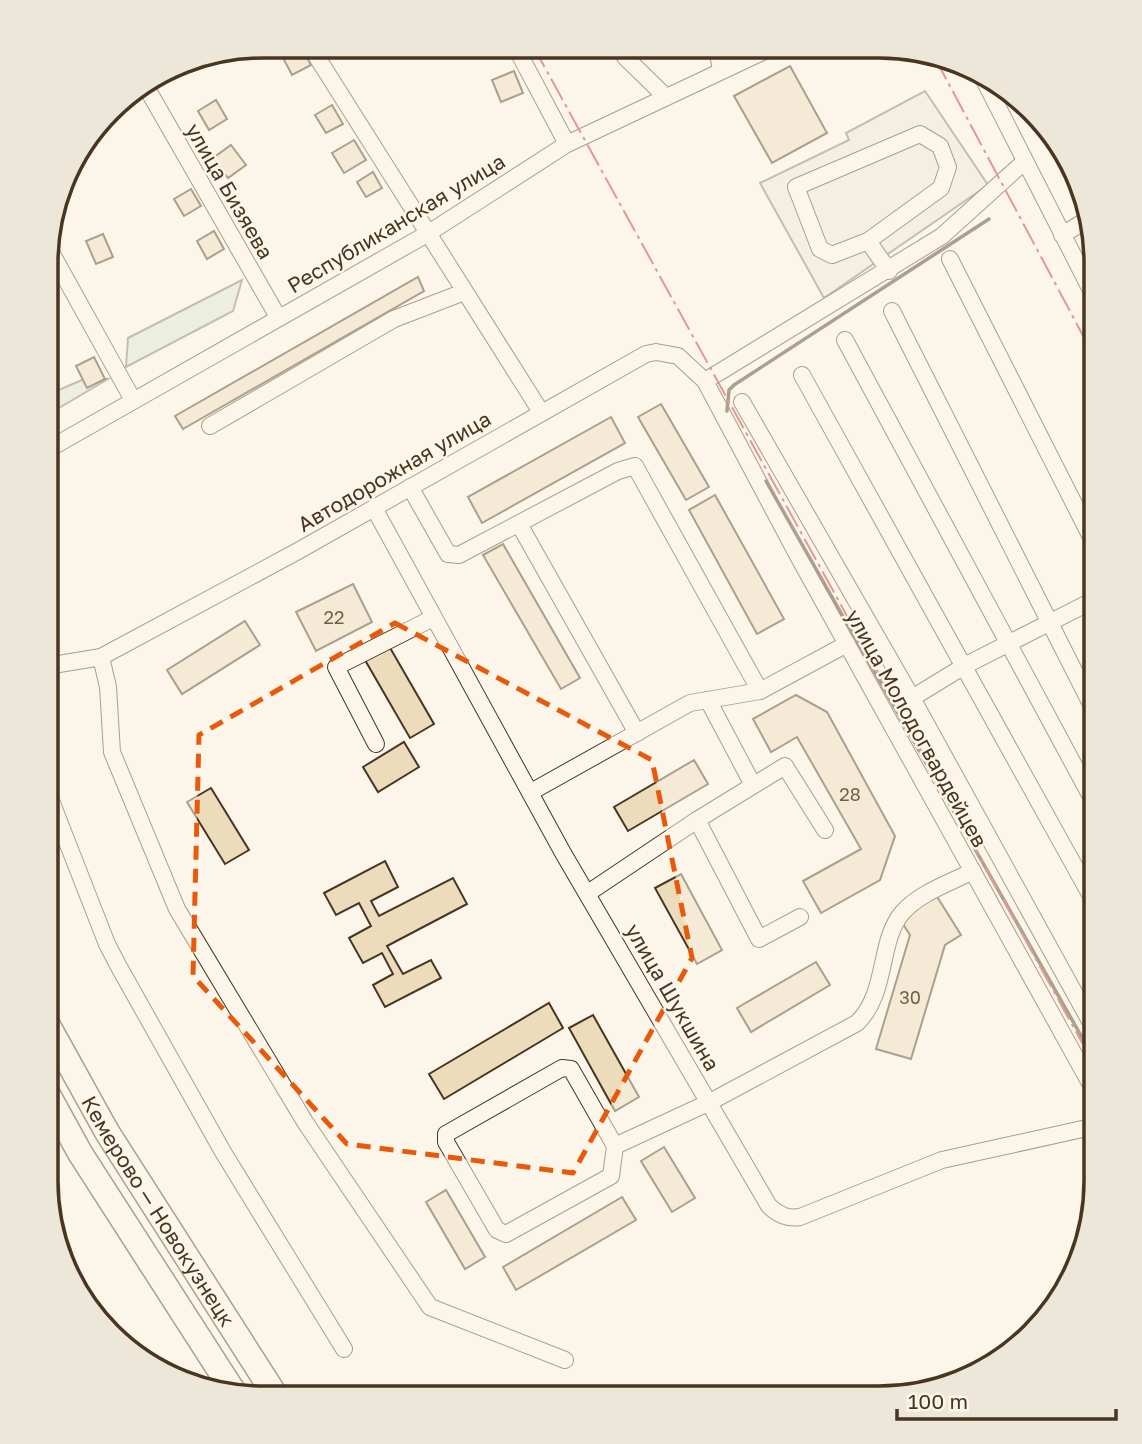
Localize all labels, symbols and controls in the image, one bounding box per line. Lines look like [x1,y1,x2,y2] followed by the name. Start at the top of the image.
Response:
[181,118,279,264] street label: улица Бизяева
[282,148,510,298] street label: Республиканская улица
[293,405,495,537] street label: Автодорожная улица
[841,604,993,852] street label: улица Молодогвардейцев
[324,606,344,628] house number: 22
[839,783,861,805] house number: 28
[620,919,726,1075] street label: улица Шукшина
[899,986,921,1008] house number: 30
[76,1091,241,1331] street label: Кемерово — Новокузнецк
[897,1378,1116,1422] scale bar
[908,1388,968,1414] text: 100 m

